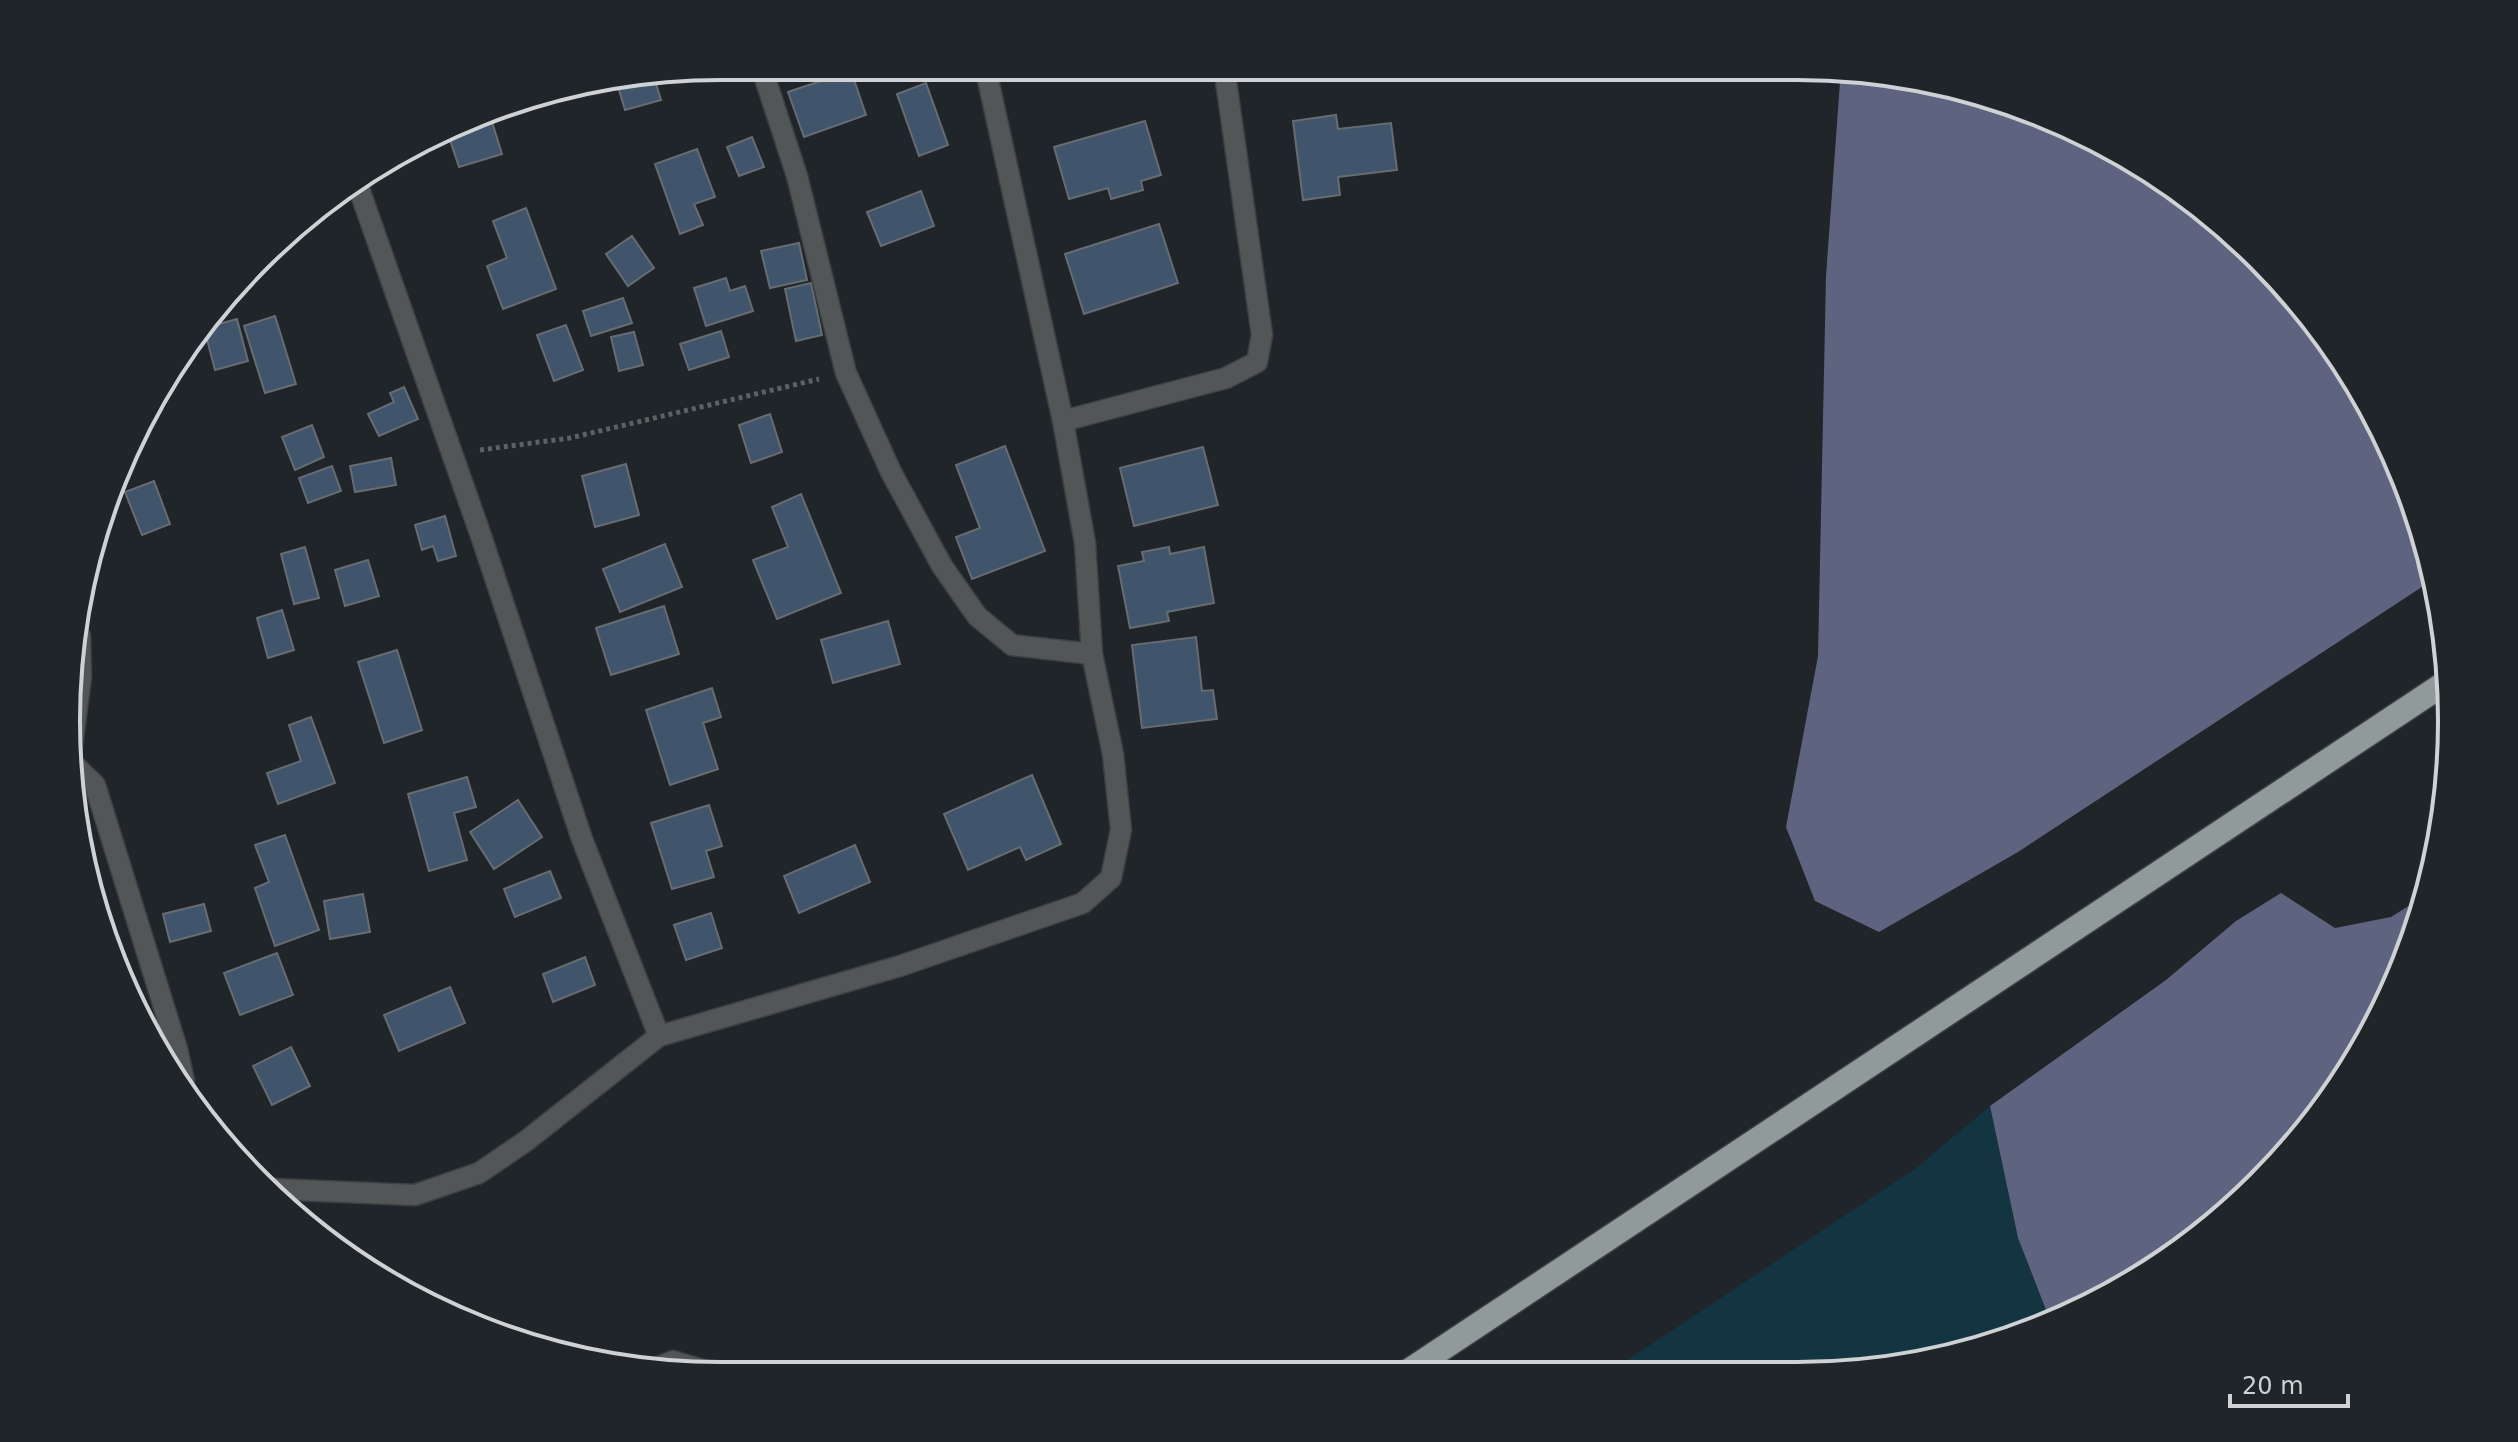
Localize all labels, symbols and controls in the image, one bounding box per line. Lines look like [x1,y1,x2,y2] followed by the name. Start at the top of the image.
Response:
[2230,1358,2348,1408] scale bar
[2242,1372,2304,1400] text: 20 m

